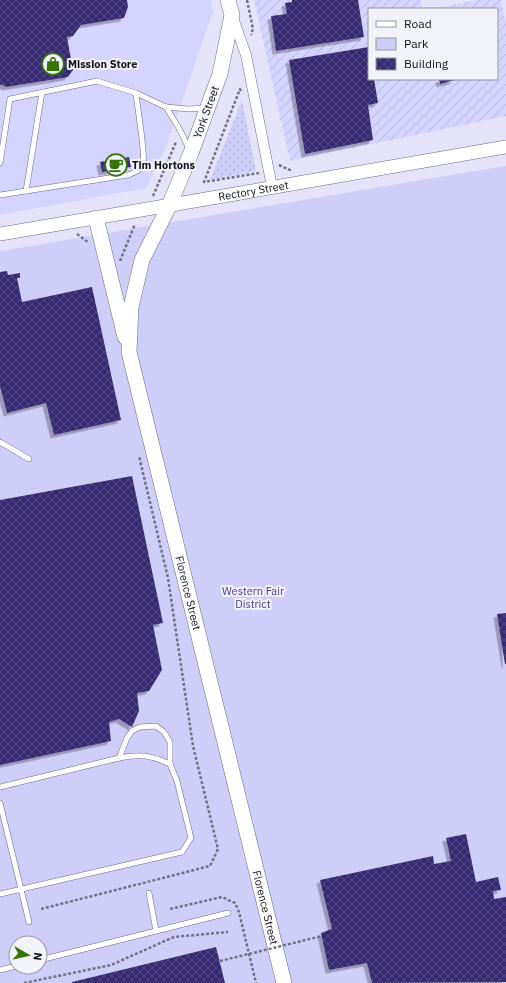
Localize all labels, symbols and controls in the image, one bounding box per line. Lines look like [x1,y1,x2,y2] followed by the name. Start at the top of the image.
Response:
[368,8,498,80] legend
[404,16,432,31] text: Road
[404,36,429,51] text: Park
[40,51,66,77] shop icon: Mission Store
[404,56,449,71] text: Building
[68,57,137,71] place label: Mission Store
[190,84,222,140] street label: York Street
[103,152,129,178] cafe icon: Tim Hortons
[132,158,196,172] place label: Tim Hortons
[217,178,290,204] street label: Rectory Street
[172,554,204,632] street label: Florence Street
[222,584,284,611] park label: Western Fair District
[250,869,281,946] street label: Florence Street
[8,935,48,975] north arrow
[30,951,45,961] text: N

